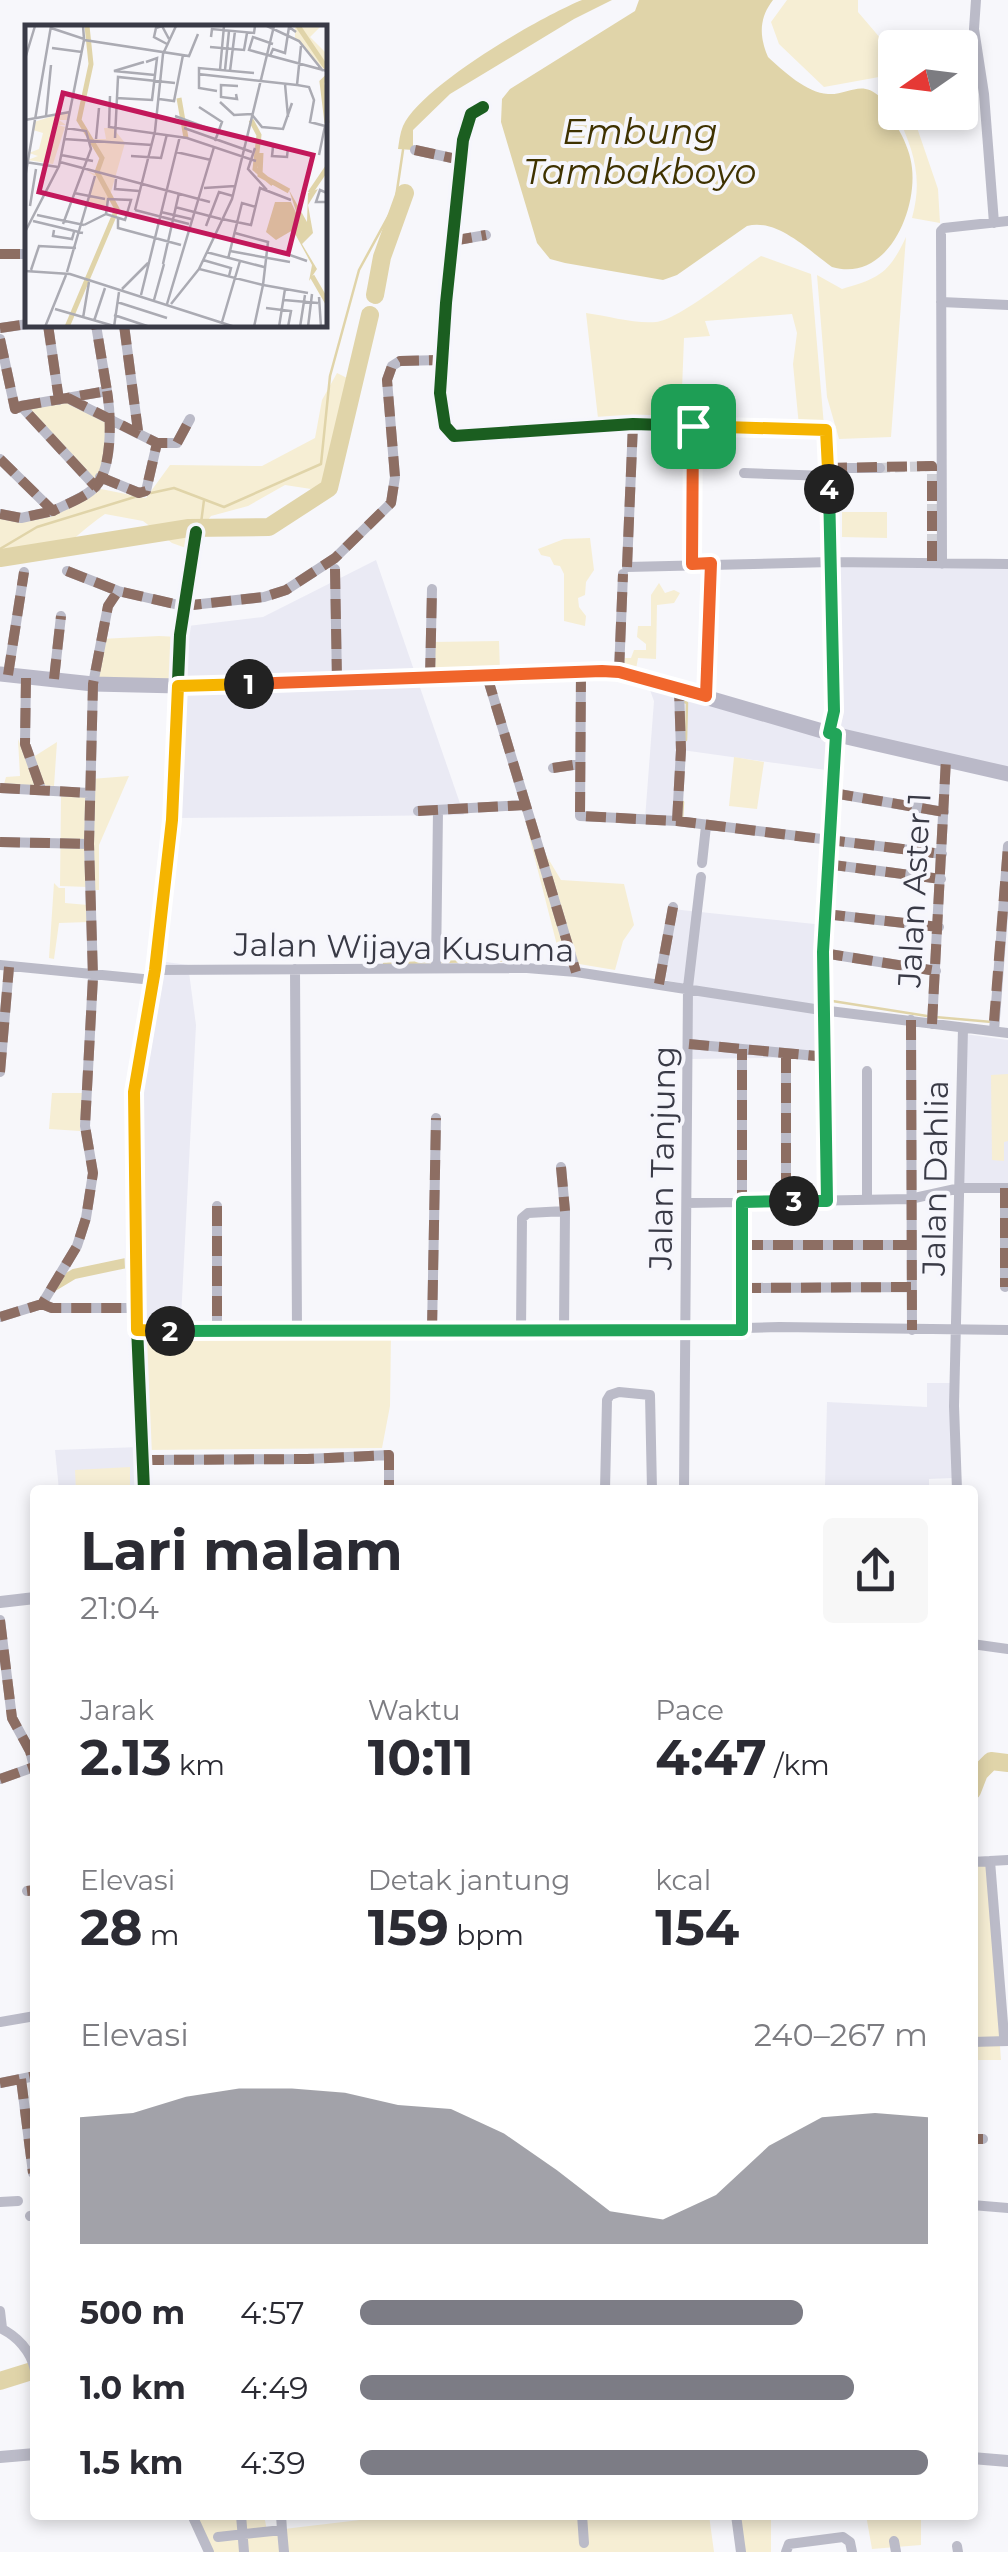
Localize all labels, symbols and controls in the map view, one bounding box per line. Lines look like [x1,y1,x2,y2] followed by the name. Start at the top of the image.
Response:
[25,25,328,328] inset map
[878,30,978,130] north arrow
[878,30,978,130] map controls
[524,110,756,193] water label: Embung Tambakboyo
[651,384,736,469] pin
[666,399,721,454] icon: arrive
[804,464,854,514] pin: 4
[819,472,839,506] text: 4
[224,659,274,709] pin: 1
[244,667,254,701] text: 1
[889,791,939,990] street label: Jalan Aster 1
[232,925,575,969] street label: Jalan Wijaya Kusuma
[641,1046,683,1271] street label: Jalan Tanjung
[914,1080,956,1277] street label: Jalan Dahlia
[769,1176,819,1226] pin: 3
[786,1184,802,1218] text: 3
[145,1306,195,1356] pin: 2
[162,1314,178,1348] text: 2
[80,1517,403,1584] text: Lari malam
[823,1518,928,1623] button: share
[80,1588,159,1627] text: 21:04
[80,1693,154,1727] text: Jarak
[368,1693,461,1727] text: Waktu
[655,1693,724,1727] text: Pace
[80,1727,171,1788] text: 2.13
[368,1727,474,1788] text: 10:11
[655,1727,767,1788] text: 4:47
[171,1748,225,1782] text: km
[767,1748,830,1782] text: /km
[80,1863,175,1897] text: Elevasi
[368,1863,571,1897] text: Detak jantung
[655,1863,711,1897] text: kcal
[80,1897,143,1958] text: 28
[368,1897,449,1958] text: 159
[655,1897,739,1958] text: 154
[143,1918,180,1952] text: m
[449,1918,524,1952] text: bpm
[80,2015,189,2054] text: Elevasi
[754,2015,928,2054] text: 240–267 m
[80,2293,185,2332] text: 500 m
[240,2293,305,2332] text: 4:57
[80,2368,186,2407] text: 1.0 km
[240,2368,309,2407] text: 4:49
[80,2443,183,2482] text: 1.5 km
[240,2443,306,2482] text: 4:39

